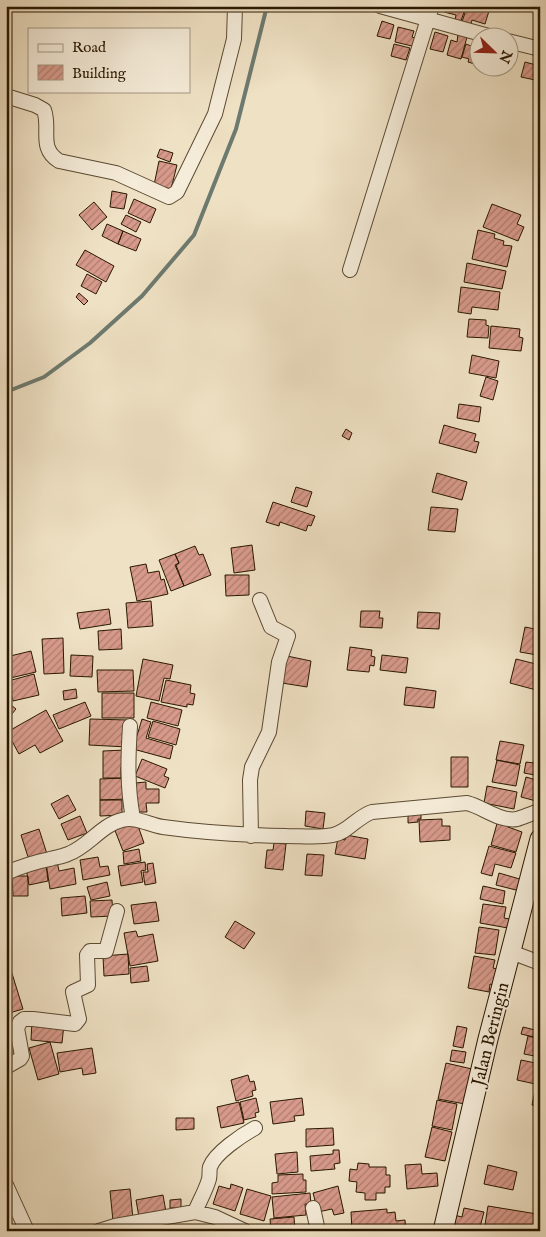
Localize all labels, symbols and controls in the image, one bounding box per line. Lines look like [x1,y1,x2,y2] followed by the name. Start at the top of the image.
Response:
[28,28,190,92] legend
[468,28,518,78] north arrow
[72,38,107,57] text: Road
[494,47,516,66] text: N
[72,64,127,83] text: Building
[467,980,516,1091] street label: Jalan Beringin

